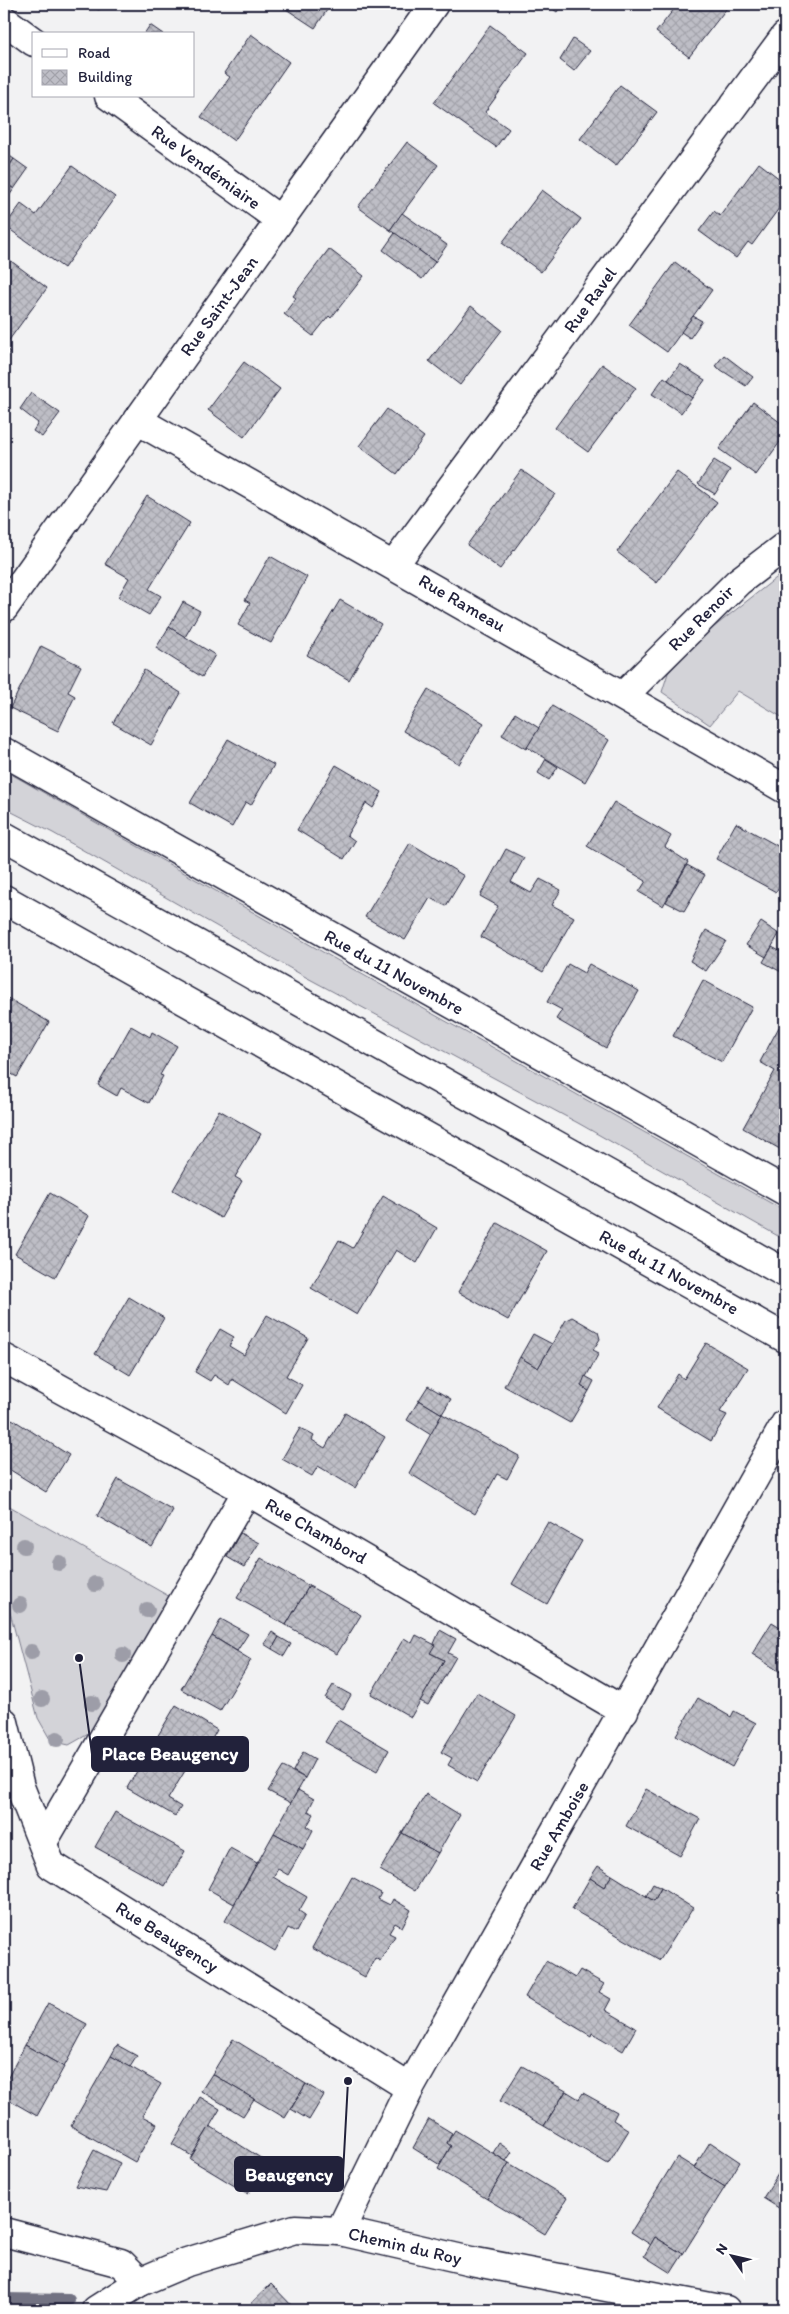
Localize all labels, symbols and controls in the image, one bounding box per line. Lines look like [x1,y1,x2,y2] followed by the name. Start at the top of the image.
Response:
[32,32,195,98] legend
[78,44,111,62] text: Road
[78,68,132,86] text: Building
[147,120,265,214] street label: Rue Vendémiaire
[175,252,263,360] street label: Rue Saint-Jean
[559,263,621,337] street label: Rue Ravel
[415,569,509,637] street label: Rue Rameau
[664,580,739,655] street label: Rue Renoir
[320,925,468,1019] street label: Rue du 11 Novembre
[595,1225,743,1319] street label: Rue du 11 Novembre
[261,1493,371,1569] street label: Rue Chambord
[92,1737,248,1771] callout: Place Beaugency
[102,1742,238,1765] text: Place Beaugency
[525,1777,593,1875] street label: Rue Amboise
[112,1897,223,1978] street label: Rue Beaugency
[235,2157,343,2191] callout: Beaugency
[245,2163,333,2186] text: Beaugency
[346,2222,464,2270] street label: Chemin du Roy
[706,2232,756,2282] north arrow
[712,2240,731,2258] text: N

